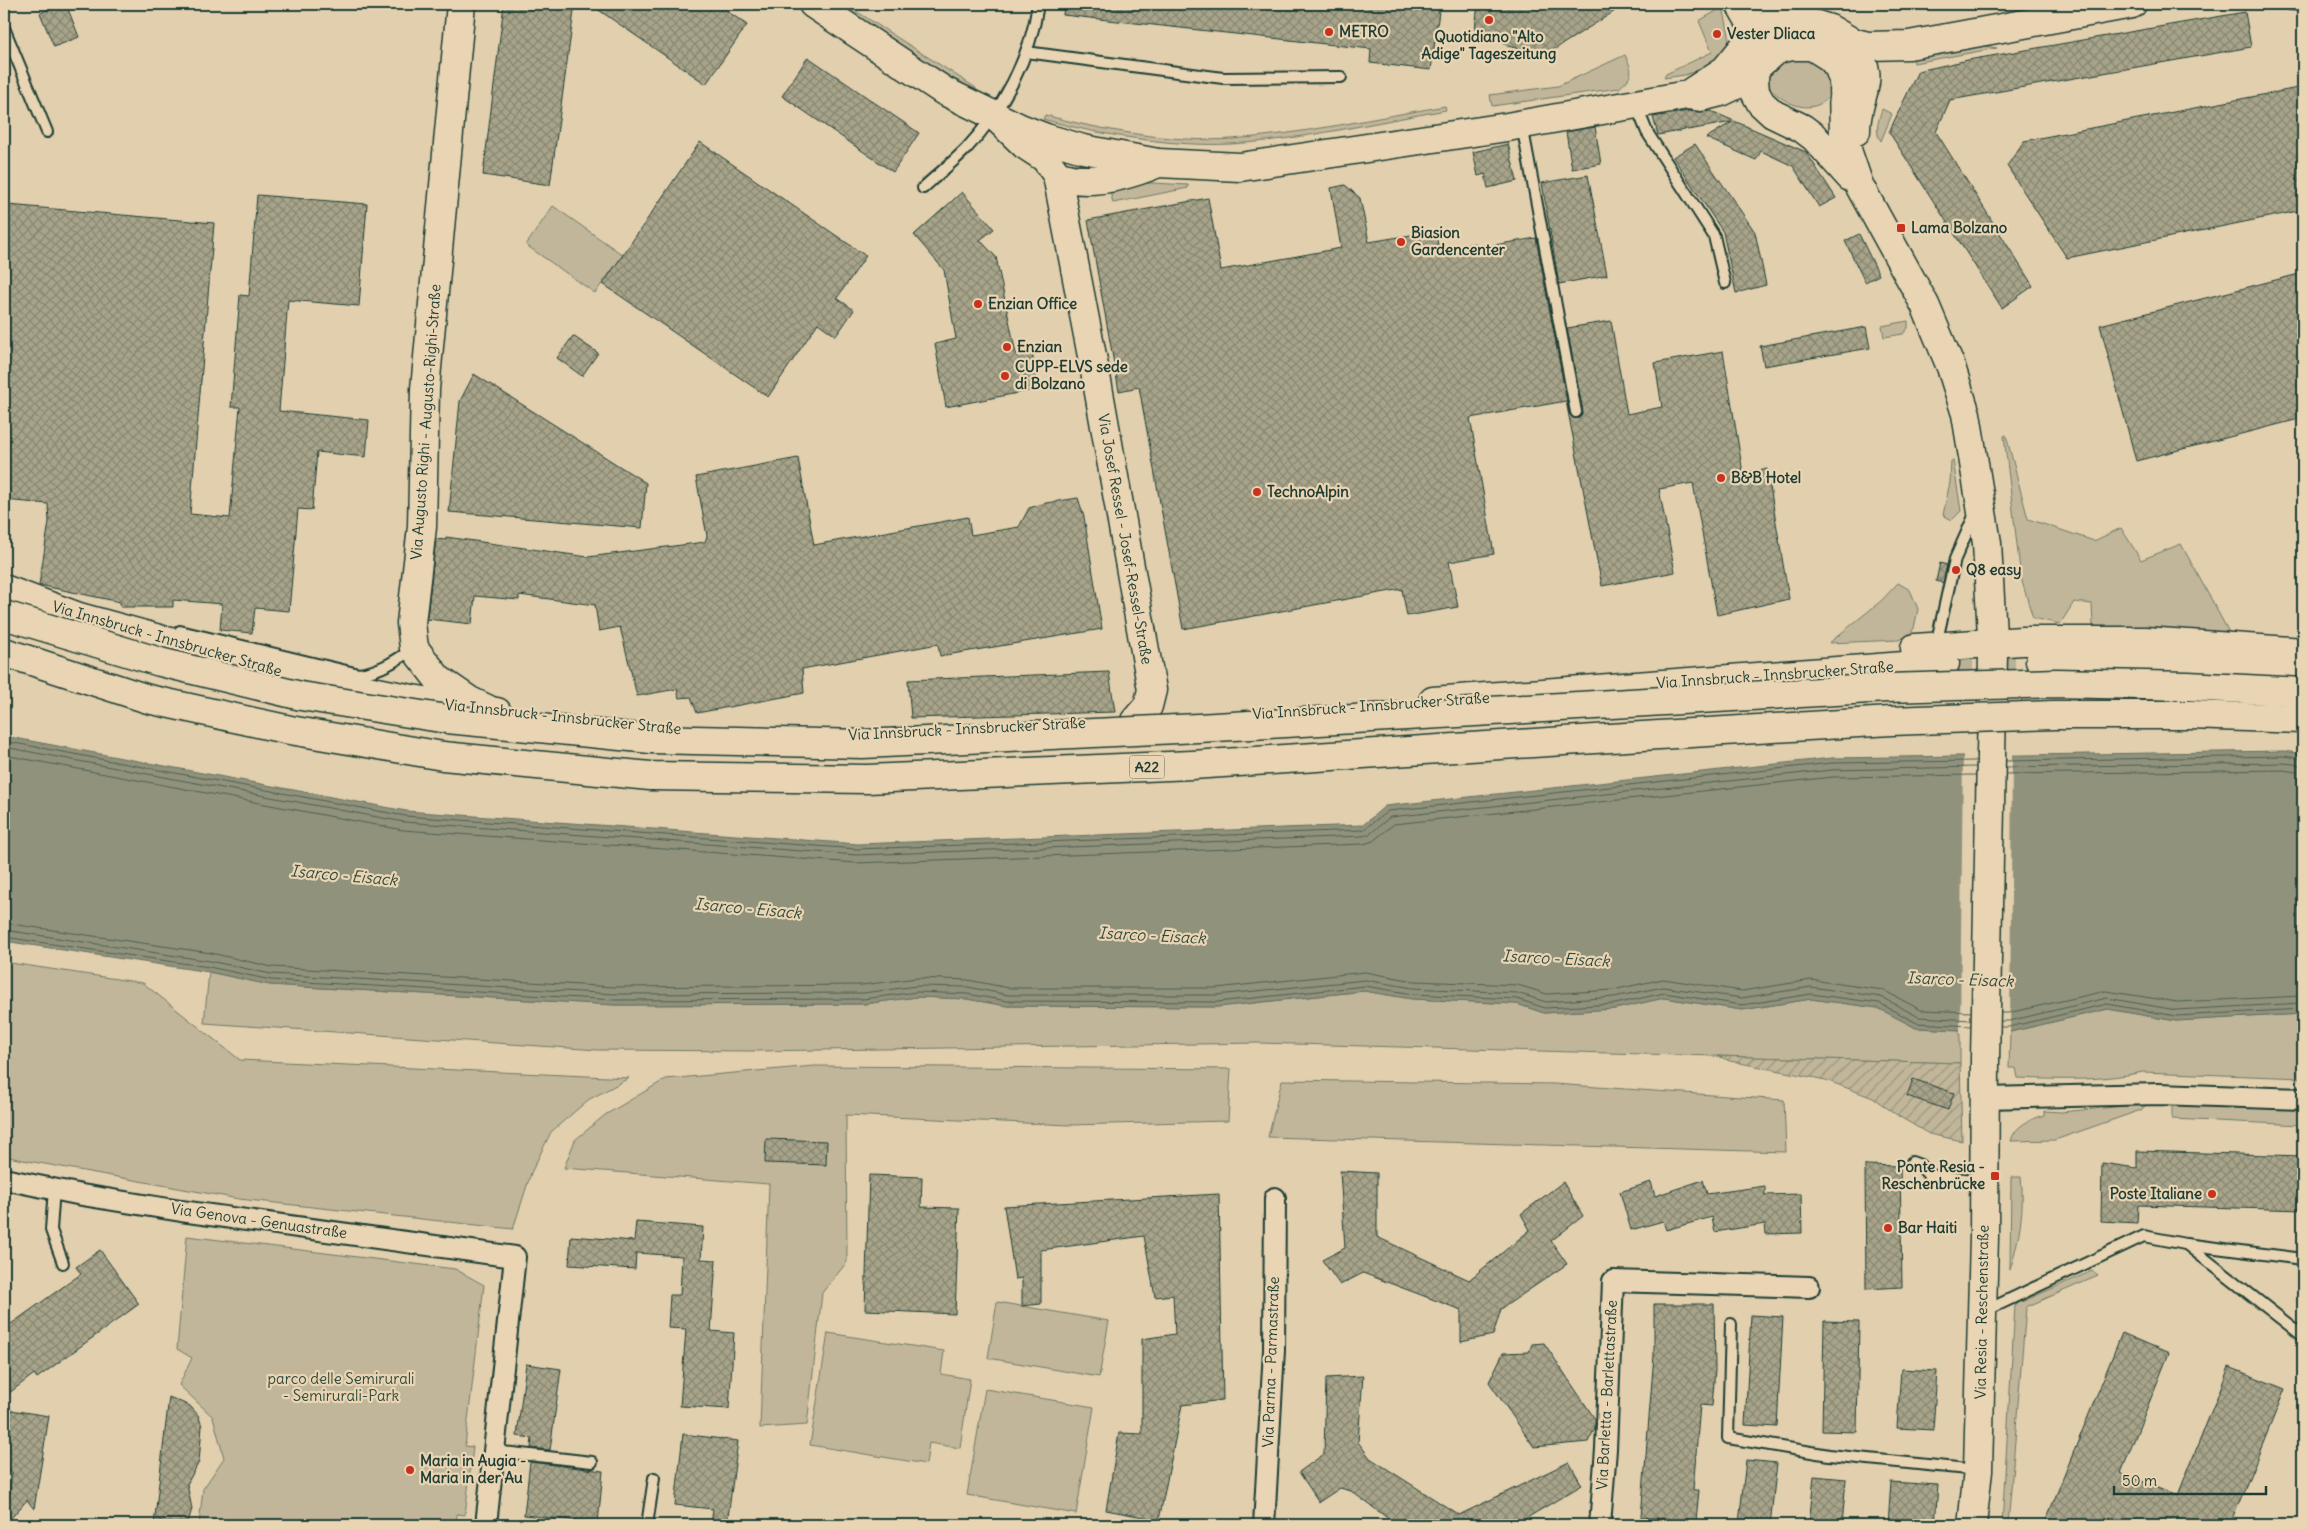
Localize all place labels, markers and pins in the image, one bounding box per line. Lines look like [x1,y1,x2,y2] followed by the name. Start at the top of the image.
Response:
[1483,14,1495,26] marker: Quotidiano "Alto Adige" Tageszeitung
[1339,22,1389,41] place label: METRO
[1727,24,1816,43] place label: Vester Dliaca
[1323,26,1335,38] marker: METRO
[1422,27,1556,64] place label: Quotidiano "Alto Adige" Tageszeitung
[1711,28,1723,40] marker: Vester Dliaca
[1911,218,2008,237] place label: Lama Bolzano
[1895,222,1907,234] marker: Lama Bolzano
[1411,223,1506,259] place label: Biasion Gardencenter
[1395,236,1407,248] marker: Biasion Gardencenter
[988,294,1077,313] place label: Enzian Office
[972,298,984,310] marker: Enzian Office
[1017,337,1063,356] place label: Enzian
[1001,341,1013,353] marker: Enzian
[1015,357,1128,393] place label: CUPP-ELVS sede di Bolzano
[999,370,1011,382] marker: CUPP-ELVS sede di Bolzano
[1731,468,1801,487] place label: B&B Hotel
[1715,472,1727,484] marker: B&B Hotel
[1267,482,1349,502] place label: TechnoAlpin
[1251,486,1263,498] marker: TechnoAlpin
[1966,560,2022,580] place label: Q8 easy
[1950,564,1962,576] marker: Q8 easy
[1881,1157,1985,1193] place label: Ponte Resia - Reschenbrücke
[1989,1170,2001,1182] marker: Ponte Resia - Reschenbrücke
[2110,1184,2202,1203] place label: Poste Italiane
[2206,1188,2218,1200] marker: Poste Italiane
[1898,1218,1957,1237] place label: Bar Haiti
[1882,1222,1894,1234] marker: Bar Haiti
[420,1451,526,1487] place label: Maria in Augia - Maria in der Au
[404,1464,416,1476] marker: Maria in Augia - Maria in der Au

